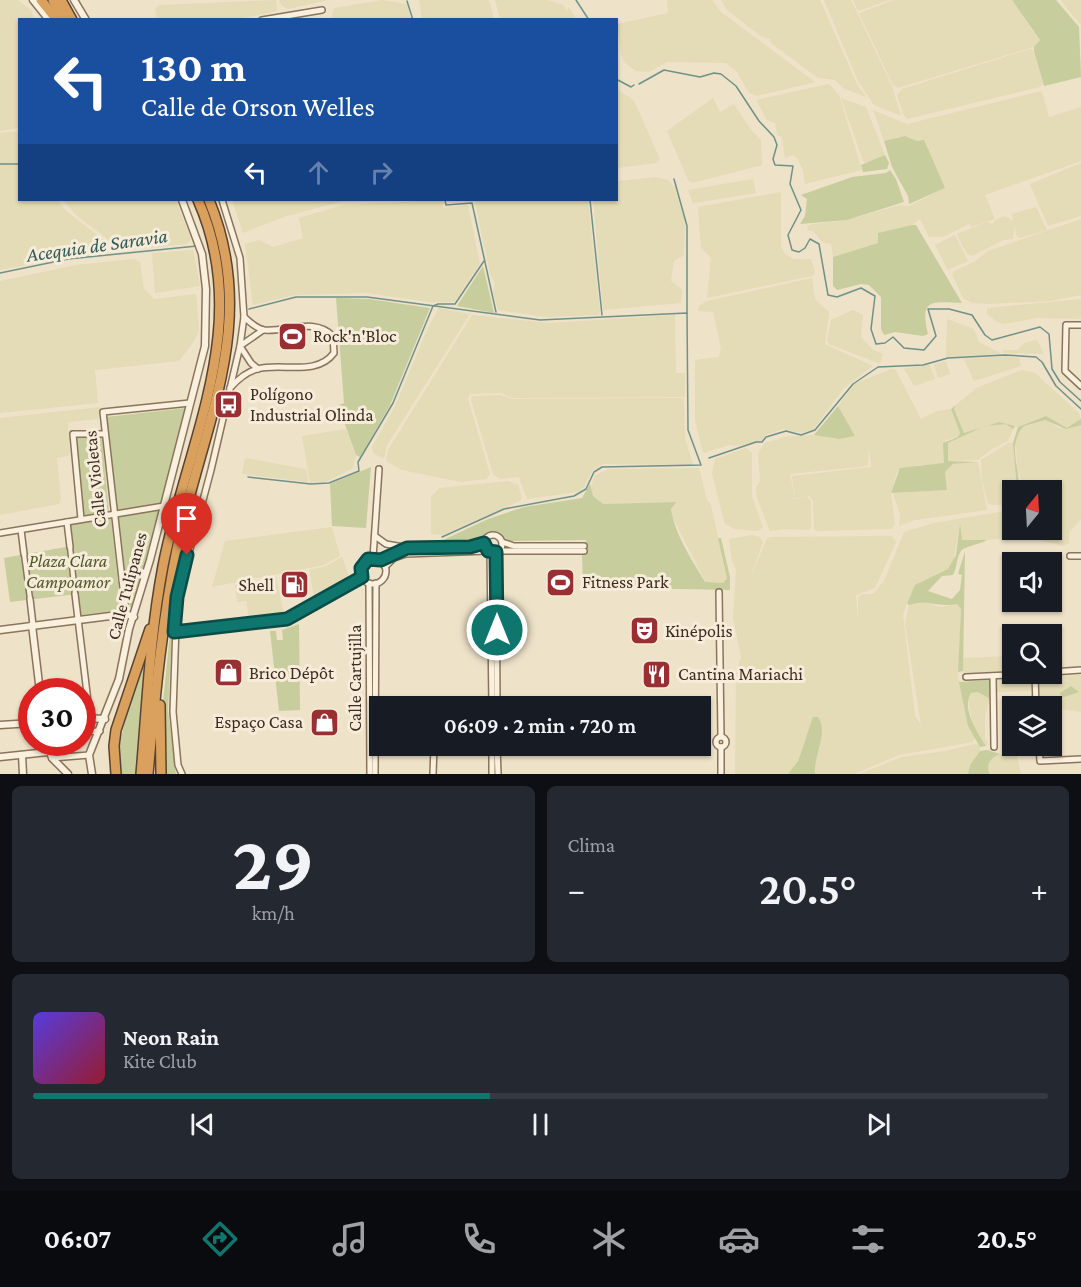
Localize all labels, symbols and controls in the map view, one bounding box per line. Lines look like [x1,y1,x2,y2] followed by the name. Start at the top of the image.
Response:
[42,42,120,120] icon: left
[141,43,246,90] text: 130 m
[141,92,375,122] text: Calle de Orson Welles
[239,156,272,189] icon: left
[302,156,335,189] icon: ahead
[365,156,398,189] icon: right
[24,224,169,267] water label: Acequia de Saravia
[276,320,308,352] sports icon: Rock'n'Bloc
[313,326,397,346] place label: Rock'n'Bloc
[250,384,374,425] place label: Polígono Industrial Olinda
[213,388,245,420] bus stop icon: Polígono Industrial Olinda
[80,430,110,528] street label: Calle Violetas
[1002,480,1062,540] north arrow
[1002,480,1062,756] map controls
[161,493,212,555] pin
[170,502,203,535] icon: arrive
[103,530,151,642] street label: Calle Tulipanes
[26,551,111,592] park label: Plaza Clara Campoamor
[1002,552,1062,612] button: sound
[545,566,577,598] sports icon: Fitness Park
[279,569,311,601] fuel station icon: Shell
[582,572,669,592] place label: Fitness Park
[239,575,274,595] place label: Shell
[465,598,529,662] position arrow
[628,615,660,647] theatre icon: Kinépolis
[665,621,733,641] place label: Kinépolis
[345,624,366,732] street label: Calle Cartujilla
[1002,624,1062,684] button: search
[212,657,244,689] shop icon: Brico Dépôt
[641,658,673,690] restaurant icon: Cantina Mariachi
[249,663,335,683] place label: Brico Dépôt
[678,664,803,684] place label: Cantina Mariachi
[18,678,96,756] speed limit sign: 30
[1002,696,1062,756] button: layers
[308,706,340,738] shop icon: Espaço Casa
[214,712,303,732] place label: Espaço Casa
[444,713,636,738] text: 06:09 · 2 min · 720 m
[232,819,314,906] text: 29
[568,834,615,856] text: Clima
[759,864,856,914] text: 20.5°
[568,871,585,908] text: −
[1031,871,1048,908] text: +
[252,902,295,924] text: km/h
[123,1025,219,1050] text: Neon Rain
[123,1050,197,1072] text: Kite Club
[186,1108,219,1141] icon: previous
[524,1108,557,1141] icon: pause
[862,1108,895,1141] icon: next
[199,1218,241,1260] icon: directions
[329,1218,371,1260] icon: music
[458,1218,500,1260] icon: phone
[588,1218,630,1260] icon: climate
[718,1218,760,1260] icon: car
[847,1218,889,1260] icon: filters
[44,1224,111,1254] text: 06:07
[977,1224,1037,1254] text: 20.5°

